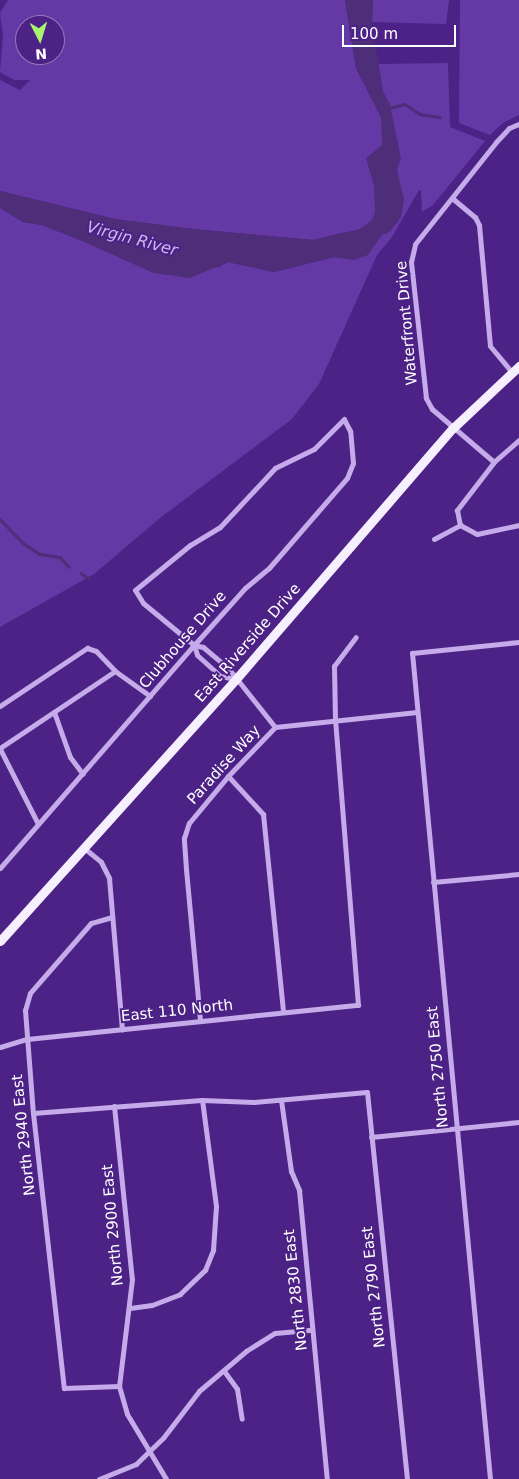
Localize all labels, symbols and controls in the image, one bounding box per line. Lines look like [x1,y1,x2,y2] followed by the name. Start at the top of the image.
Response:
[15,15,65,65] north arrow
[344,15,458,47] scale bar
[350,25,398,43] text: 100 m
[35,45,48,62] text: N
[84,218,180,260] water label: Virgin River
[393,260,421,386] street label: Waterfront Drive
[192,580,304,706] street label: East Riverside Drive
[136,587,230,693] street label: Clubhouse Drive
[184,722,264,808] street label: Paradise Way
[120,996,234,1026] street label: East 110 North
[424,1005,452,1129] street label: North 2750 East
[9,1073,39,1197] street label: North 2940 East
[99,1163,127,1287] street label: North 2900 East
[359,1225,389,1349] street label: North 2790 East
[281,1228,311,1352] street label: North 2830 East

